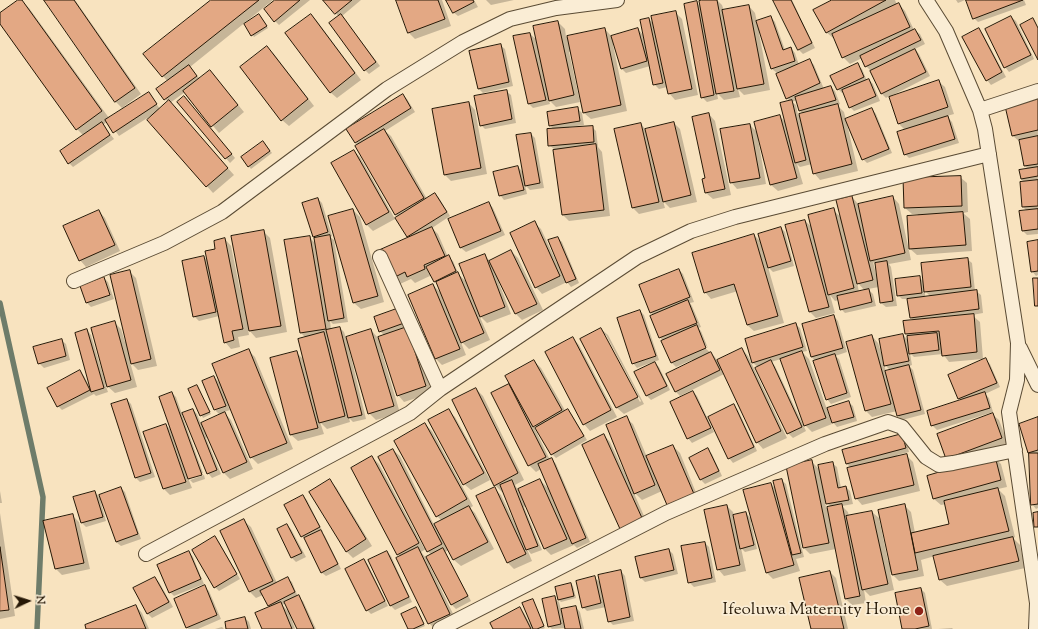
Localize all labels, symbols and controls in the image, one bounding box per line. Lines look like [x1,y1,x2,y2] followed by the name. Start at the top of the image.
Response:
[8,581,48,621] north arrow
[32,595,48,605] text: N
[723,601,910,621] place label: Ifeoluwa Maternity Home
[913,605,925,617] marker: Ifeoluwa Maternity Home

